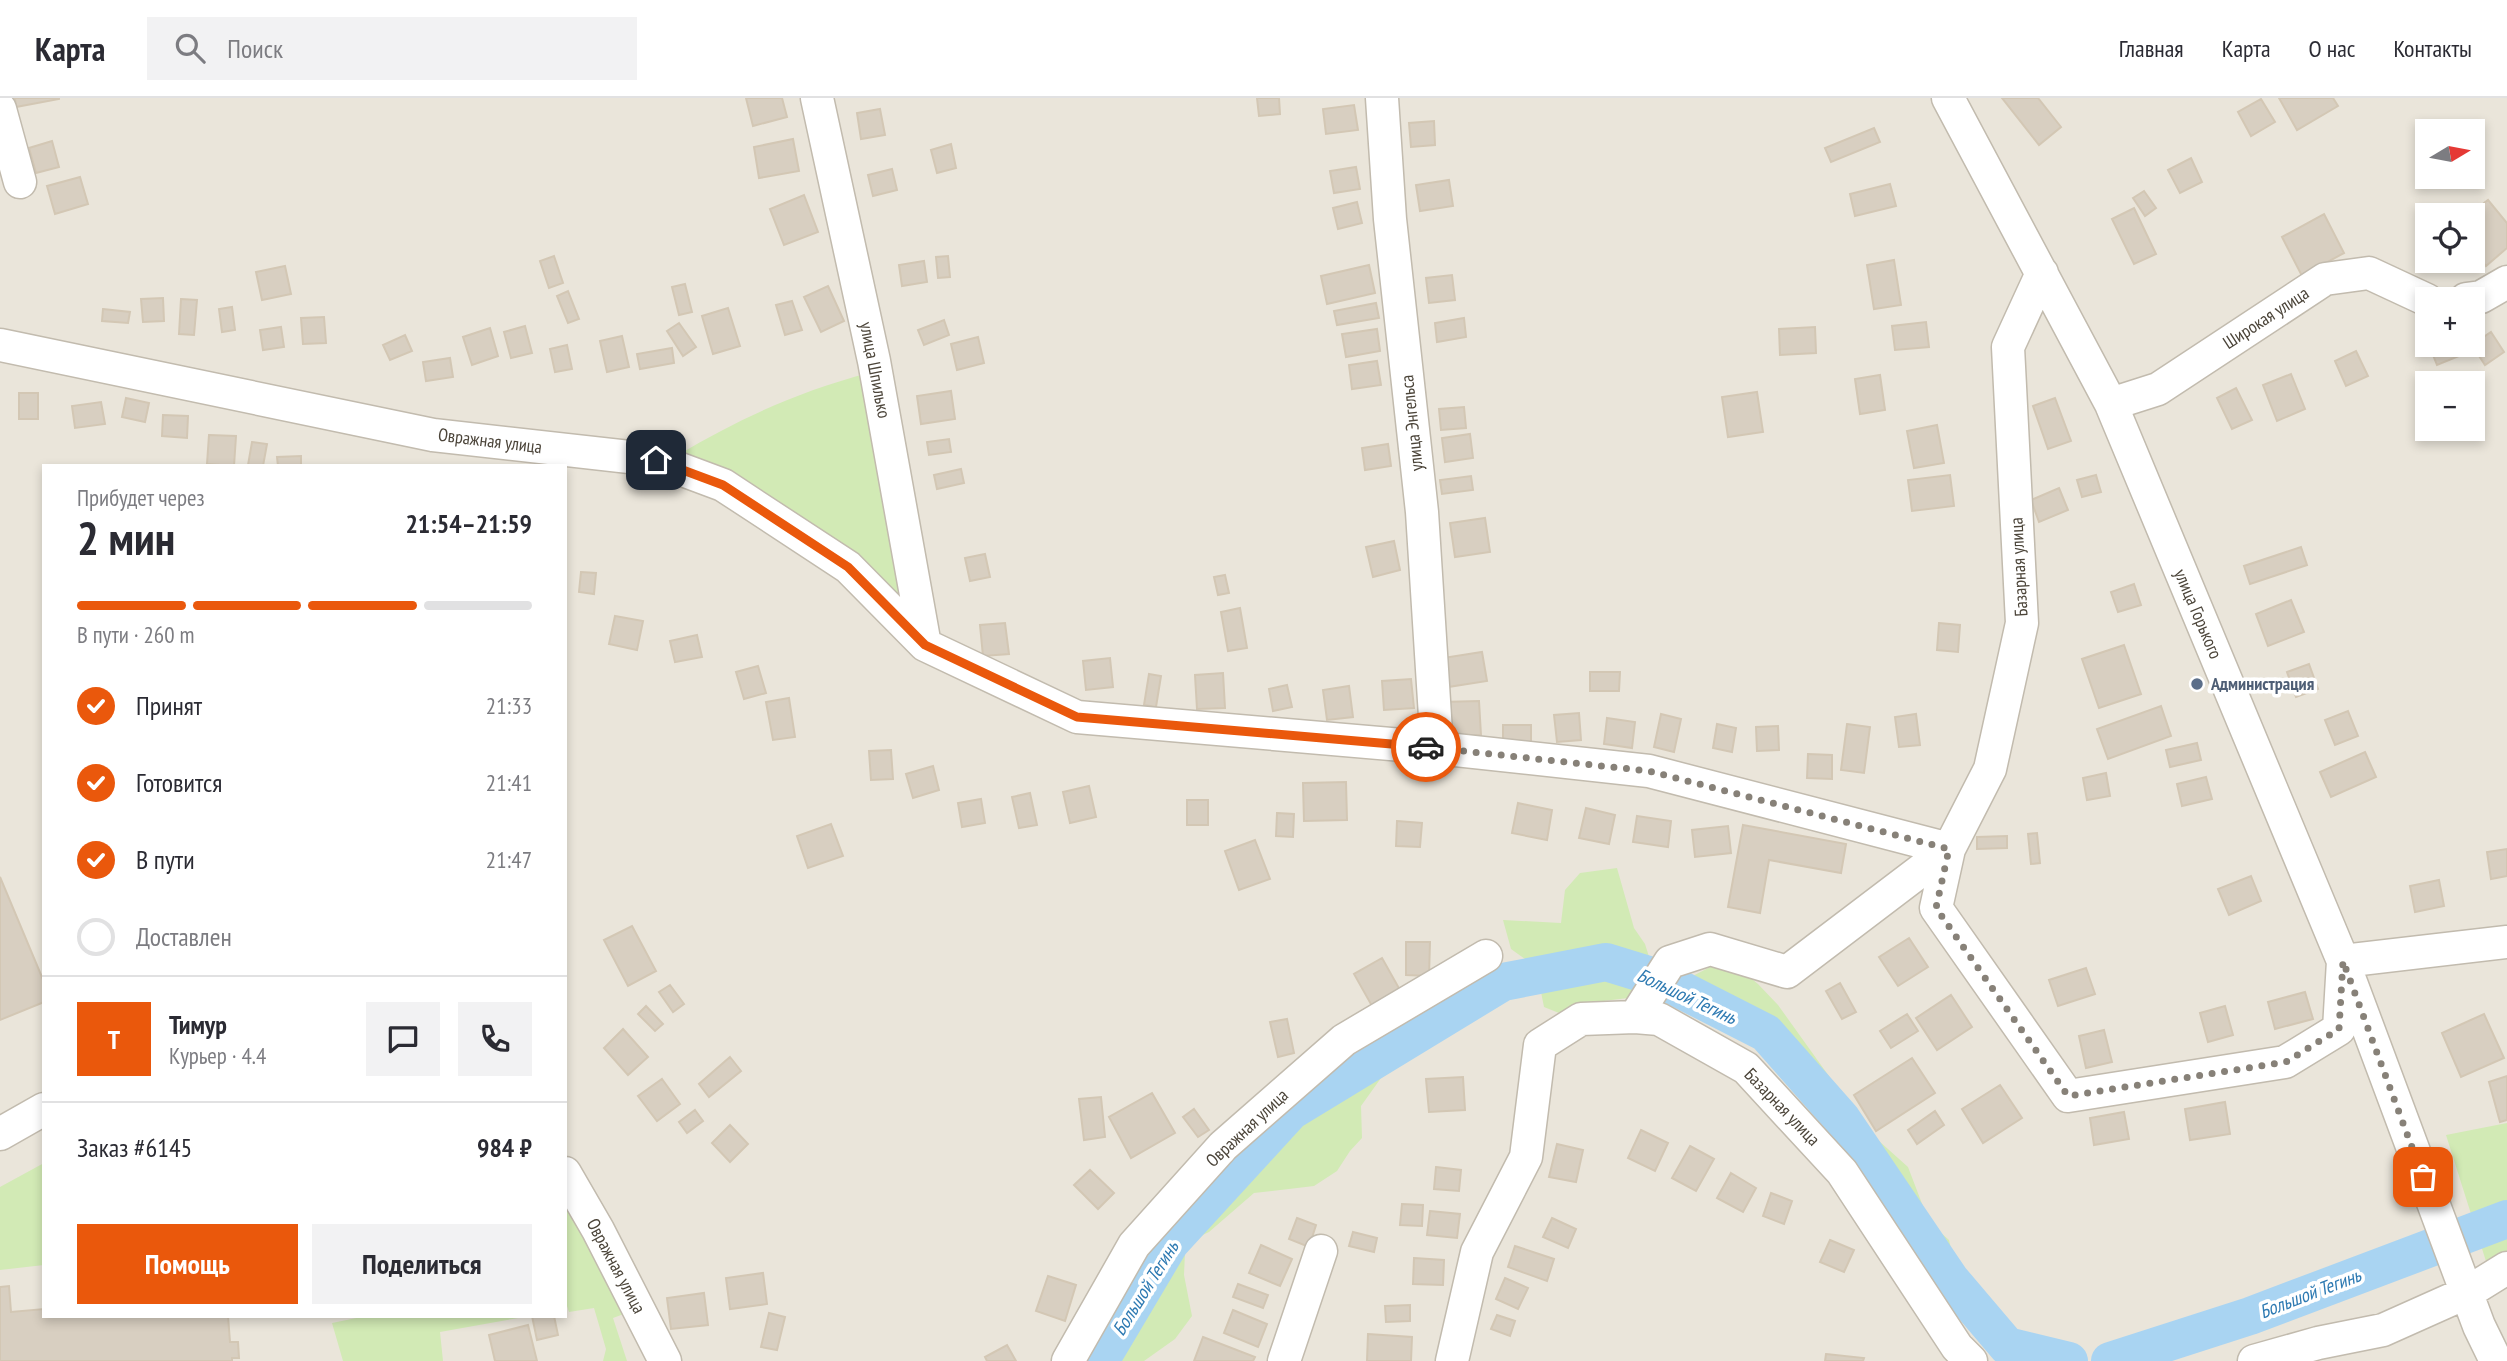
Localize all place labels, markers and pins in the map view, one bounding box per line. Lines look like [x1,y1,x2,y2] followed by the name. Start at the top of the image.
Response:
[626,430,686,490] pin
[2210,672,2314,695] place label: Администрация
[2189,676,2205,692] marker: Администрация
[2393,1147,2453,1207] pin

